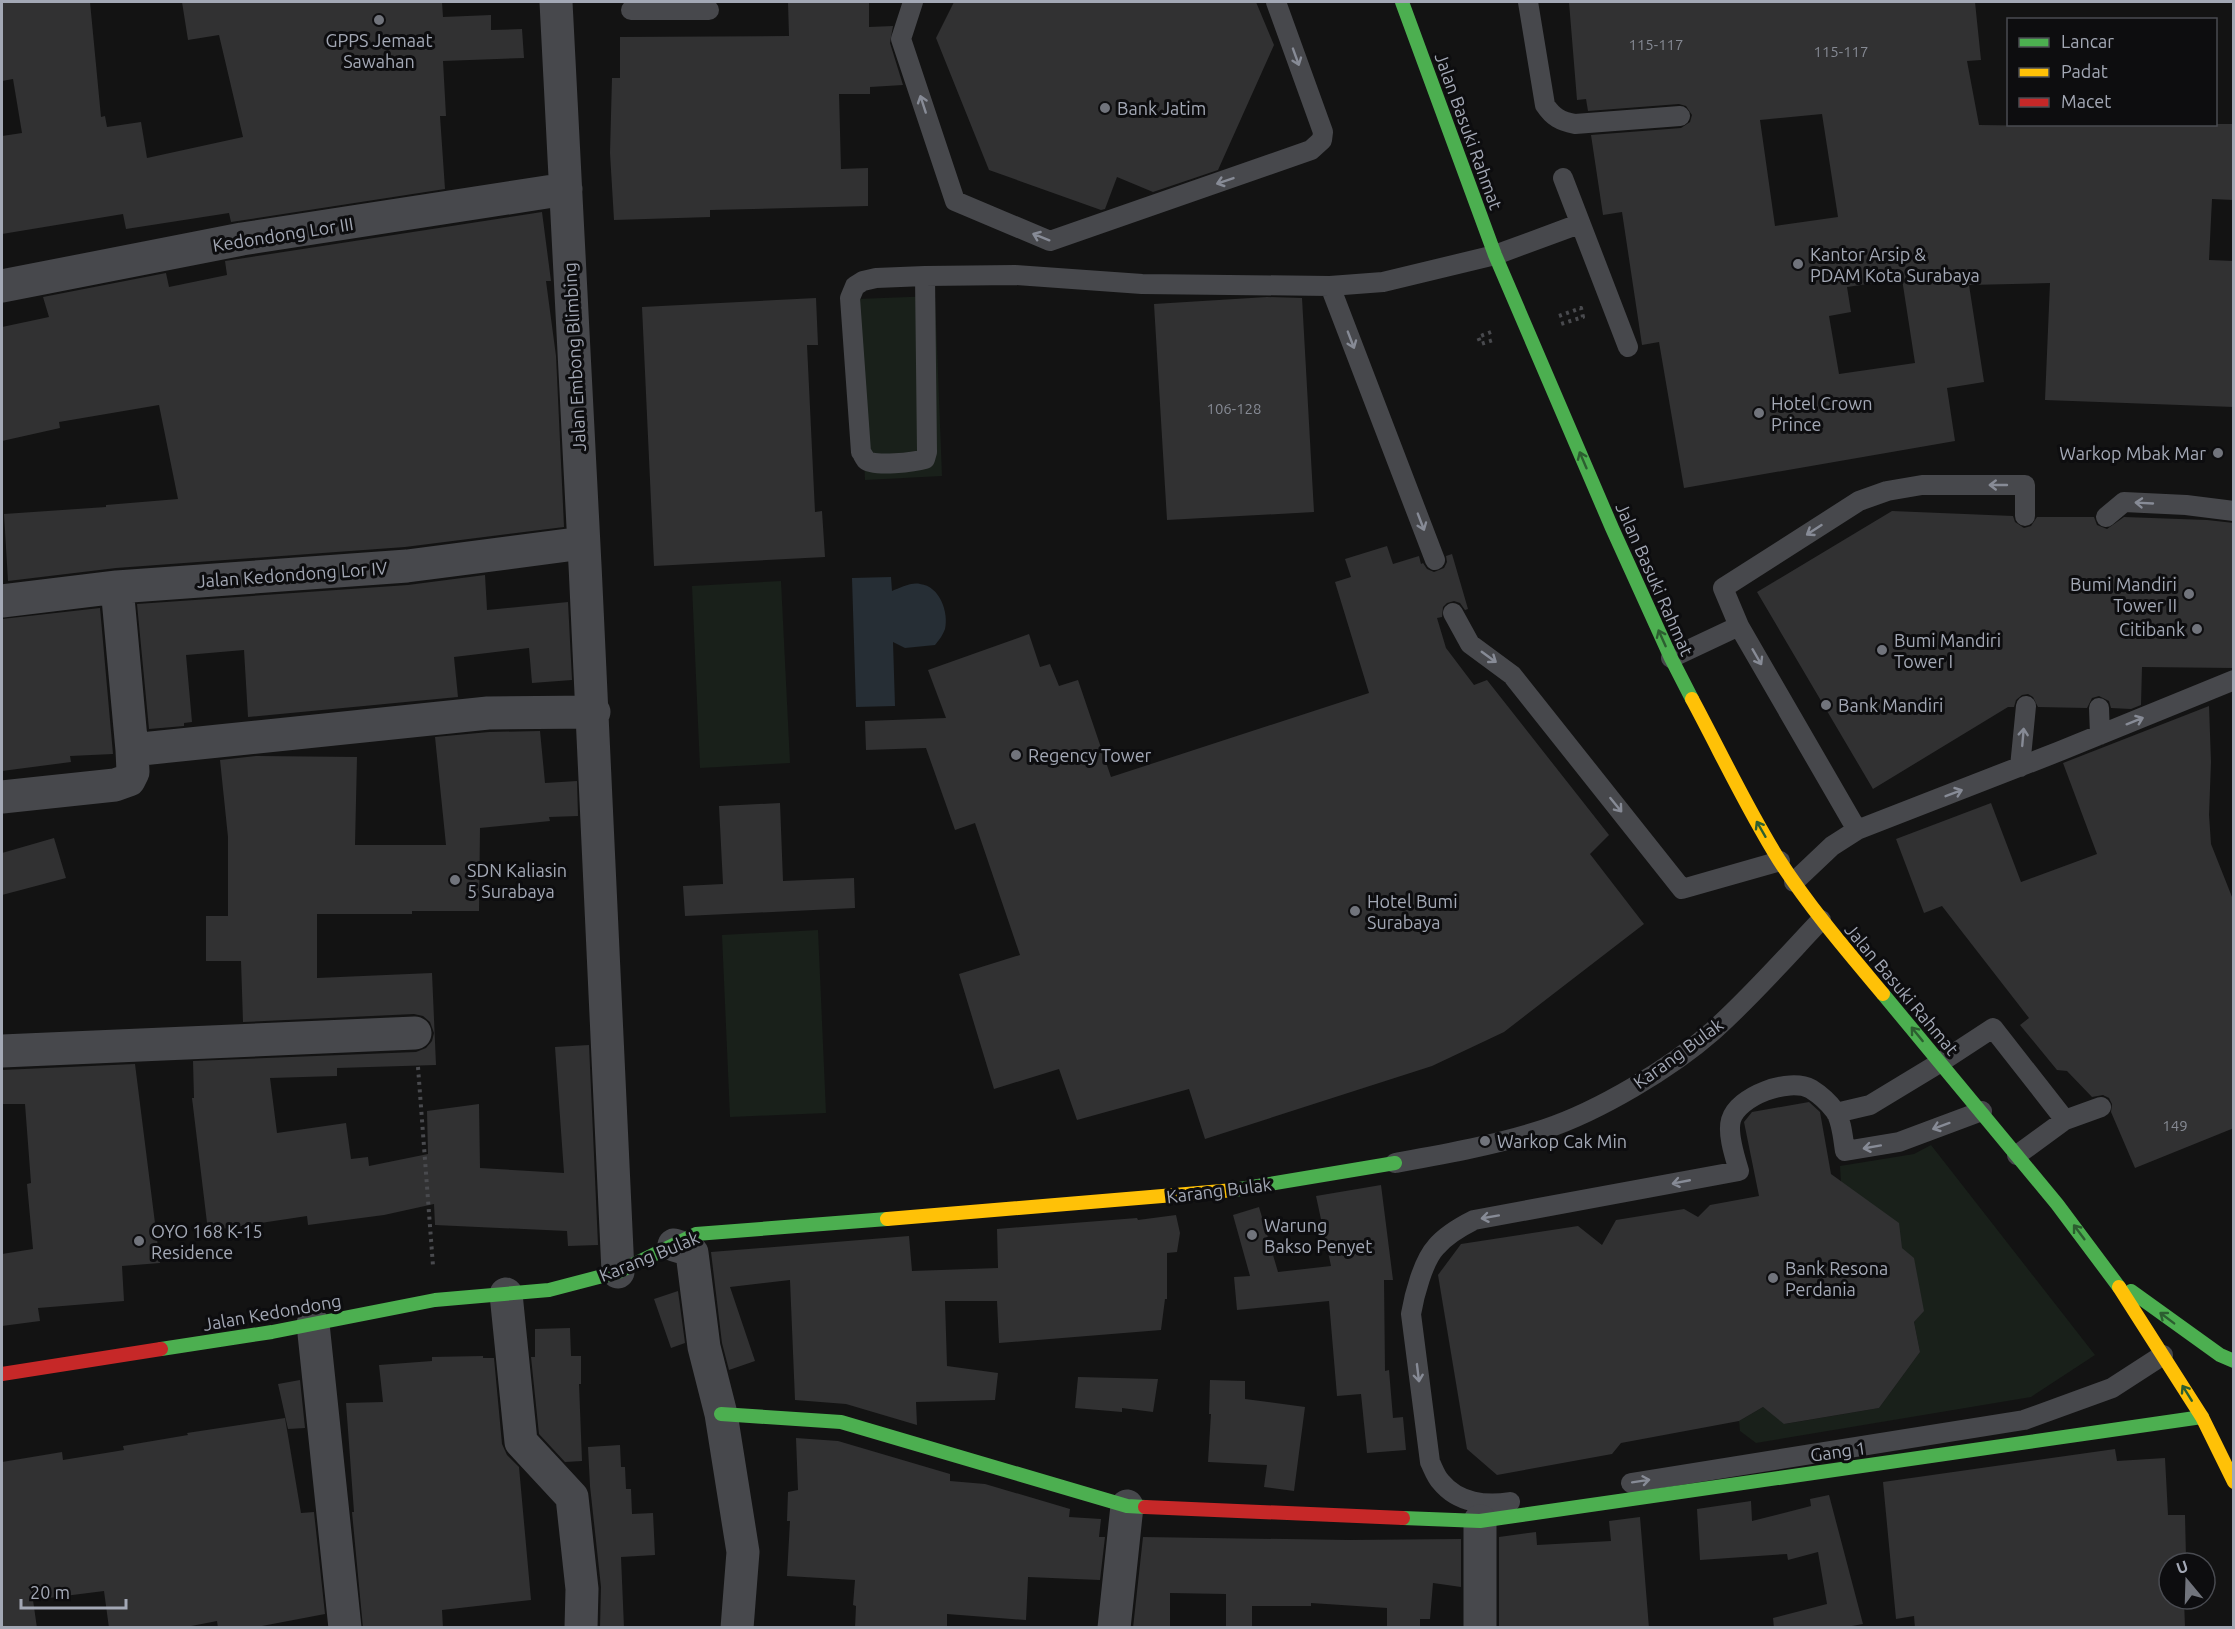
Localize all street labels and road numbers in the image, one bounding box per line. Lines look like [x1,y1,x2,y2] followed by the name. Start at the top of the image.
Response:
[1431,50,1507,212] street label: Jalan Basuki Rahmat
[211,213,355,255] street label: Kedondong Lor III
[559,262,589,452] street label: Jalan Embong Blimbing
[1612,499,1698,659] street label: Jalan Basuki Rahmat
[196,557,389,591] street label: Jalan Kedondong Lor IV
[1841,919,1963,1059] street label: Jalan Basuki Rahmat
[1629,1014,1727,1092] street label: Karang Bulak
[1165,1174,1273,1206] street label: Karang Bulak
[596,1227,702,1285] street label: Karang Bulak
[201,1290,343,1334] street label: Jalan Kedondong
[1809,1437,1867,1465] street label: Gang 1

